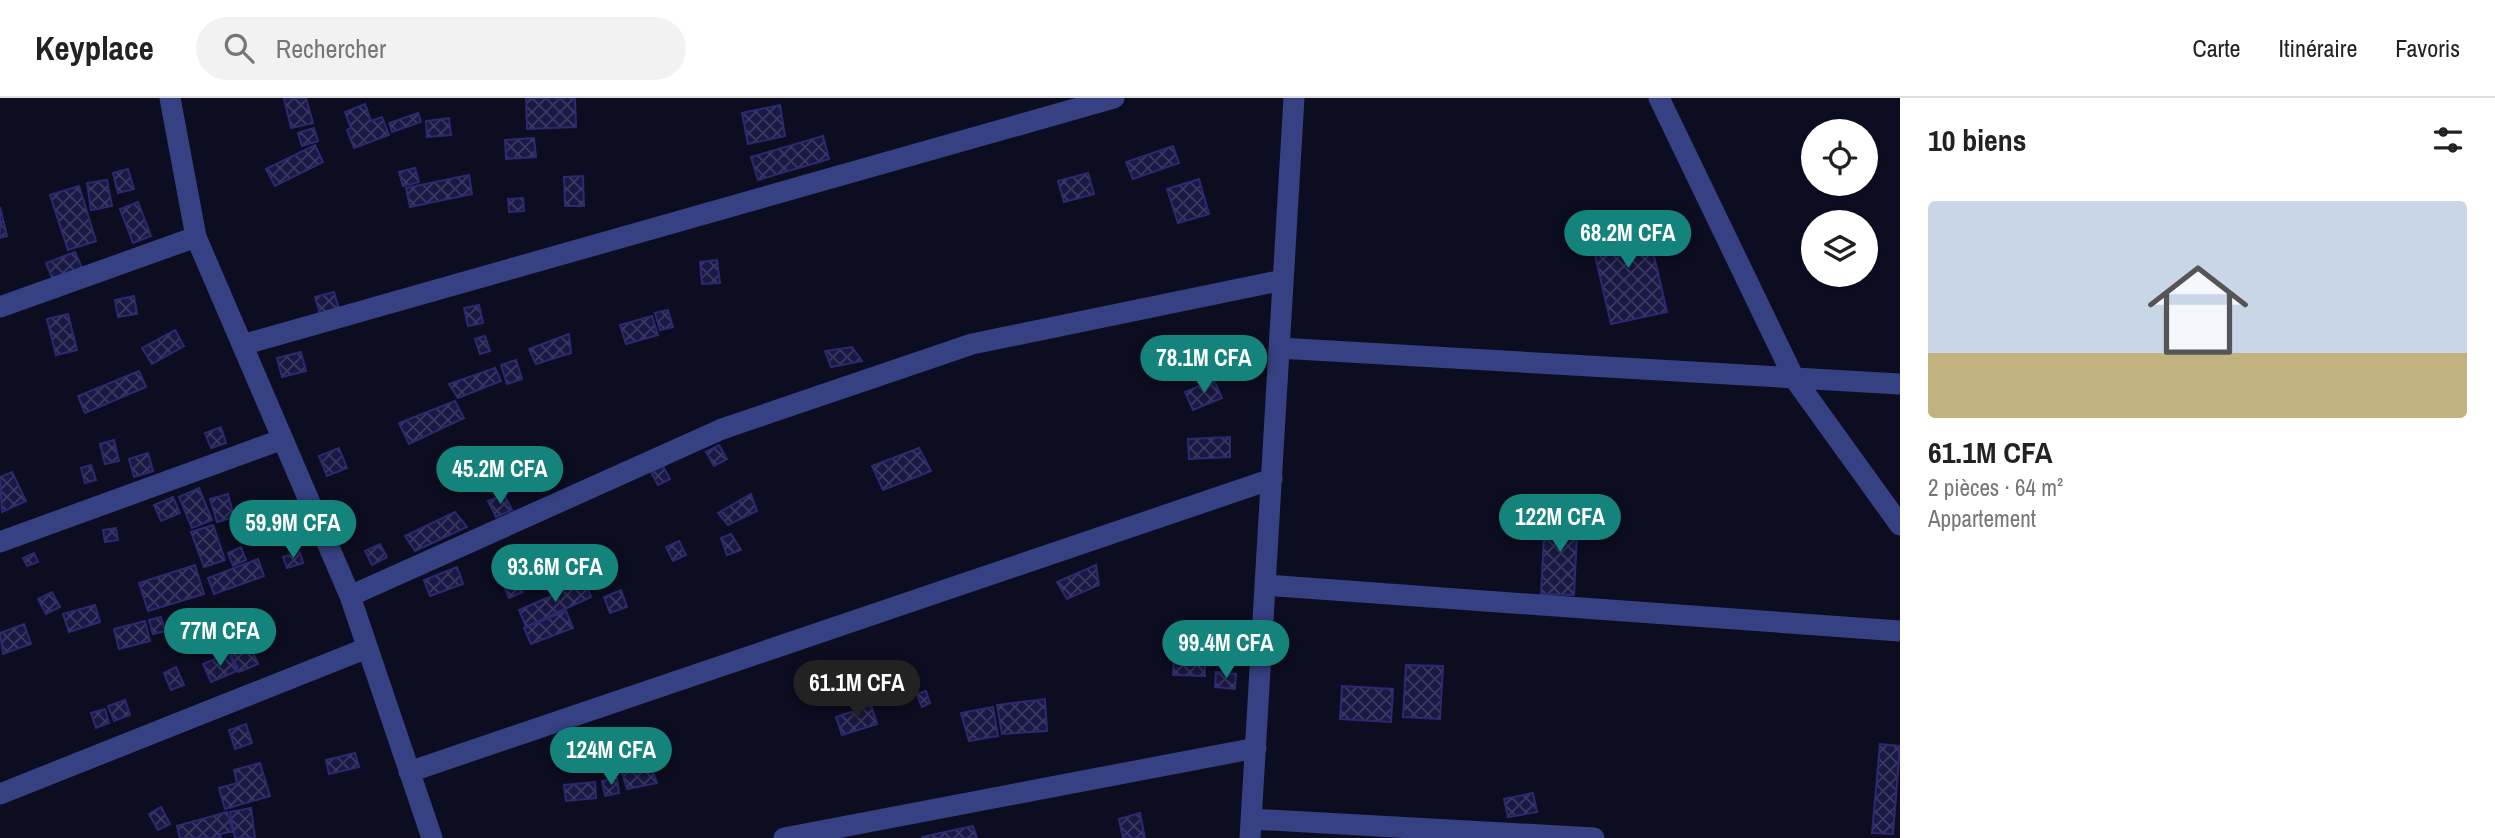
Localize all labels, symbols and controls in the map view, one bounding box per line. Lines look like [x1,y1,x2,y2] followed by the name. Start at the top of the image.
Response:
[196,17,686,80] search box
[35,26,154,70] text: Keyplace
[220,29,258,67] icon: search
[276,31,386,66] text: Rechercher
[2192,32,2241,64] text: Carte
[2279,32,2357,64] text: Itinéraire
[2395,32,2460,64] text: Favoris
[1801,119,1878,287] map controls
[1801,119,1878,196] button: locate
[1928,120,2026,160] text: 10 biens
[2429,121,2467,159] icon: filters
[1801,210,1878,287] button: layers
[1548,211,1708,270] pin: 68.2M CFA
[1580,217,1676,248] text: 68.2M CFA
[2135,247,2261,373] icon: home
[1124,336,1284,395] pin: 78.1M CFA
[1156,342,1252,373] text: 78.1M CFA
[1928,432,2052,472] text: 61.1M CFA
[420,446,580,506] pin: 45.2M CFA
[452,453,548,484] text: 45.2M CFA
[1928,472,2063,503] text: 2 pièces · 64 m²
[1488,494,1632,554] pin: 122M CFA
[213,500,373,560] pin: 59.9M CFA
[1515,501,1605,532] text: 122M CFA
[1928,503,2036,534] text: Appartement
[245,507,341,538] text: 59.9M CFA
[475,545,635,604] pin: 93.6M CFA
[507,551,603,582] text: 93.6M CFA
[155,608,285,668] pin: 77M CFA
[180,615,260,646] text: 77M CFA
[1146,620,1306,680] pin: 99.4M CFA
[1178,627,1274,658] text: 99.4M CFA
[777,660,937,720] pin: 61.1M CFA
[809,667,905,698] text: 61.1M CFA
[539,728,683,787] pin: 124M CFA
[566,734,656,765] text: 124M CFA

